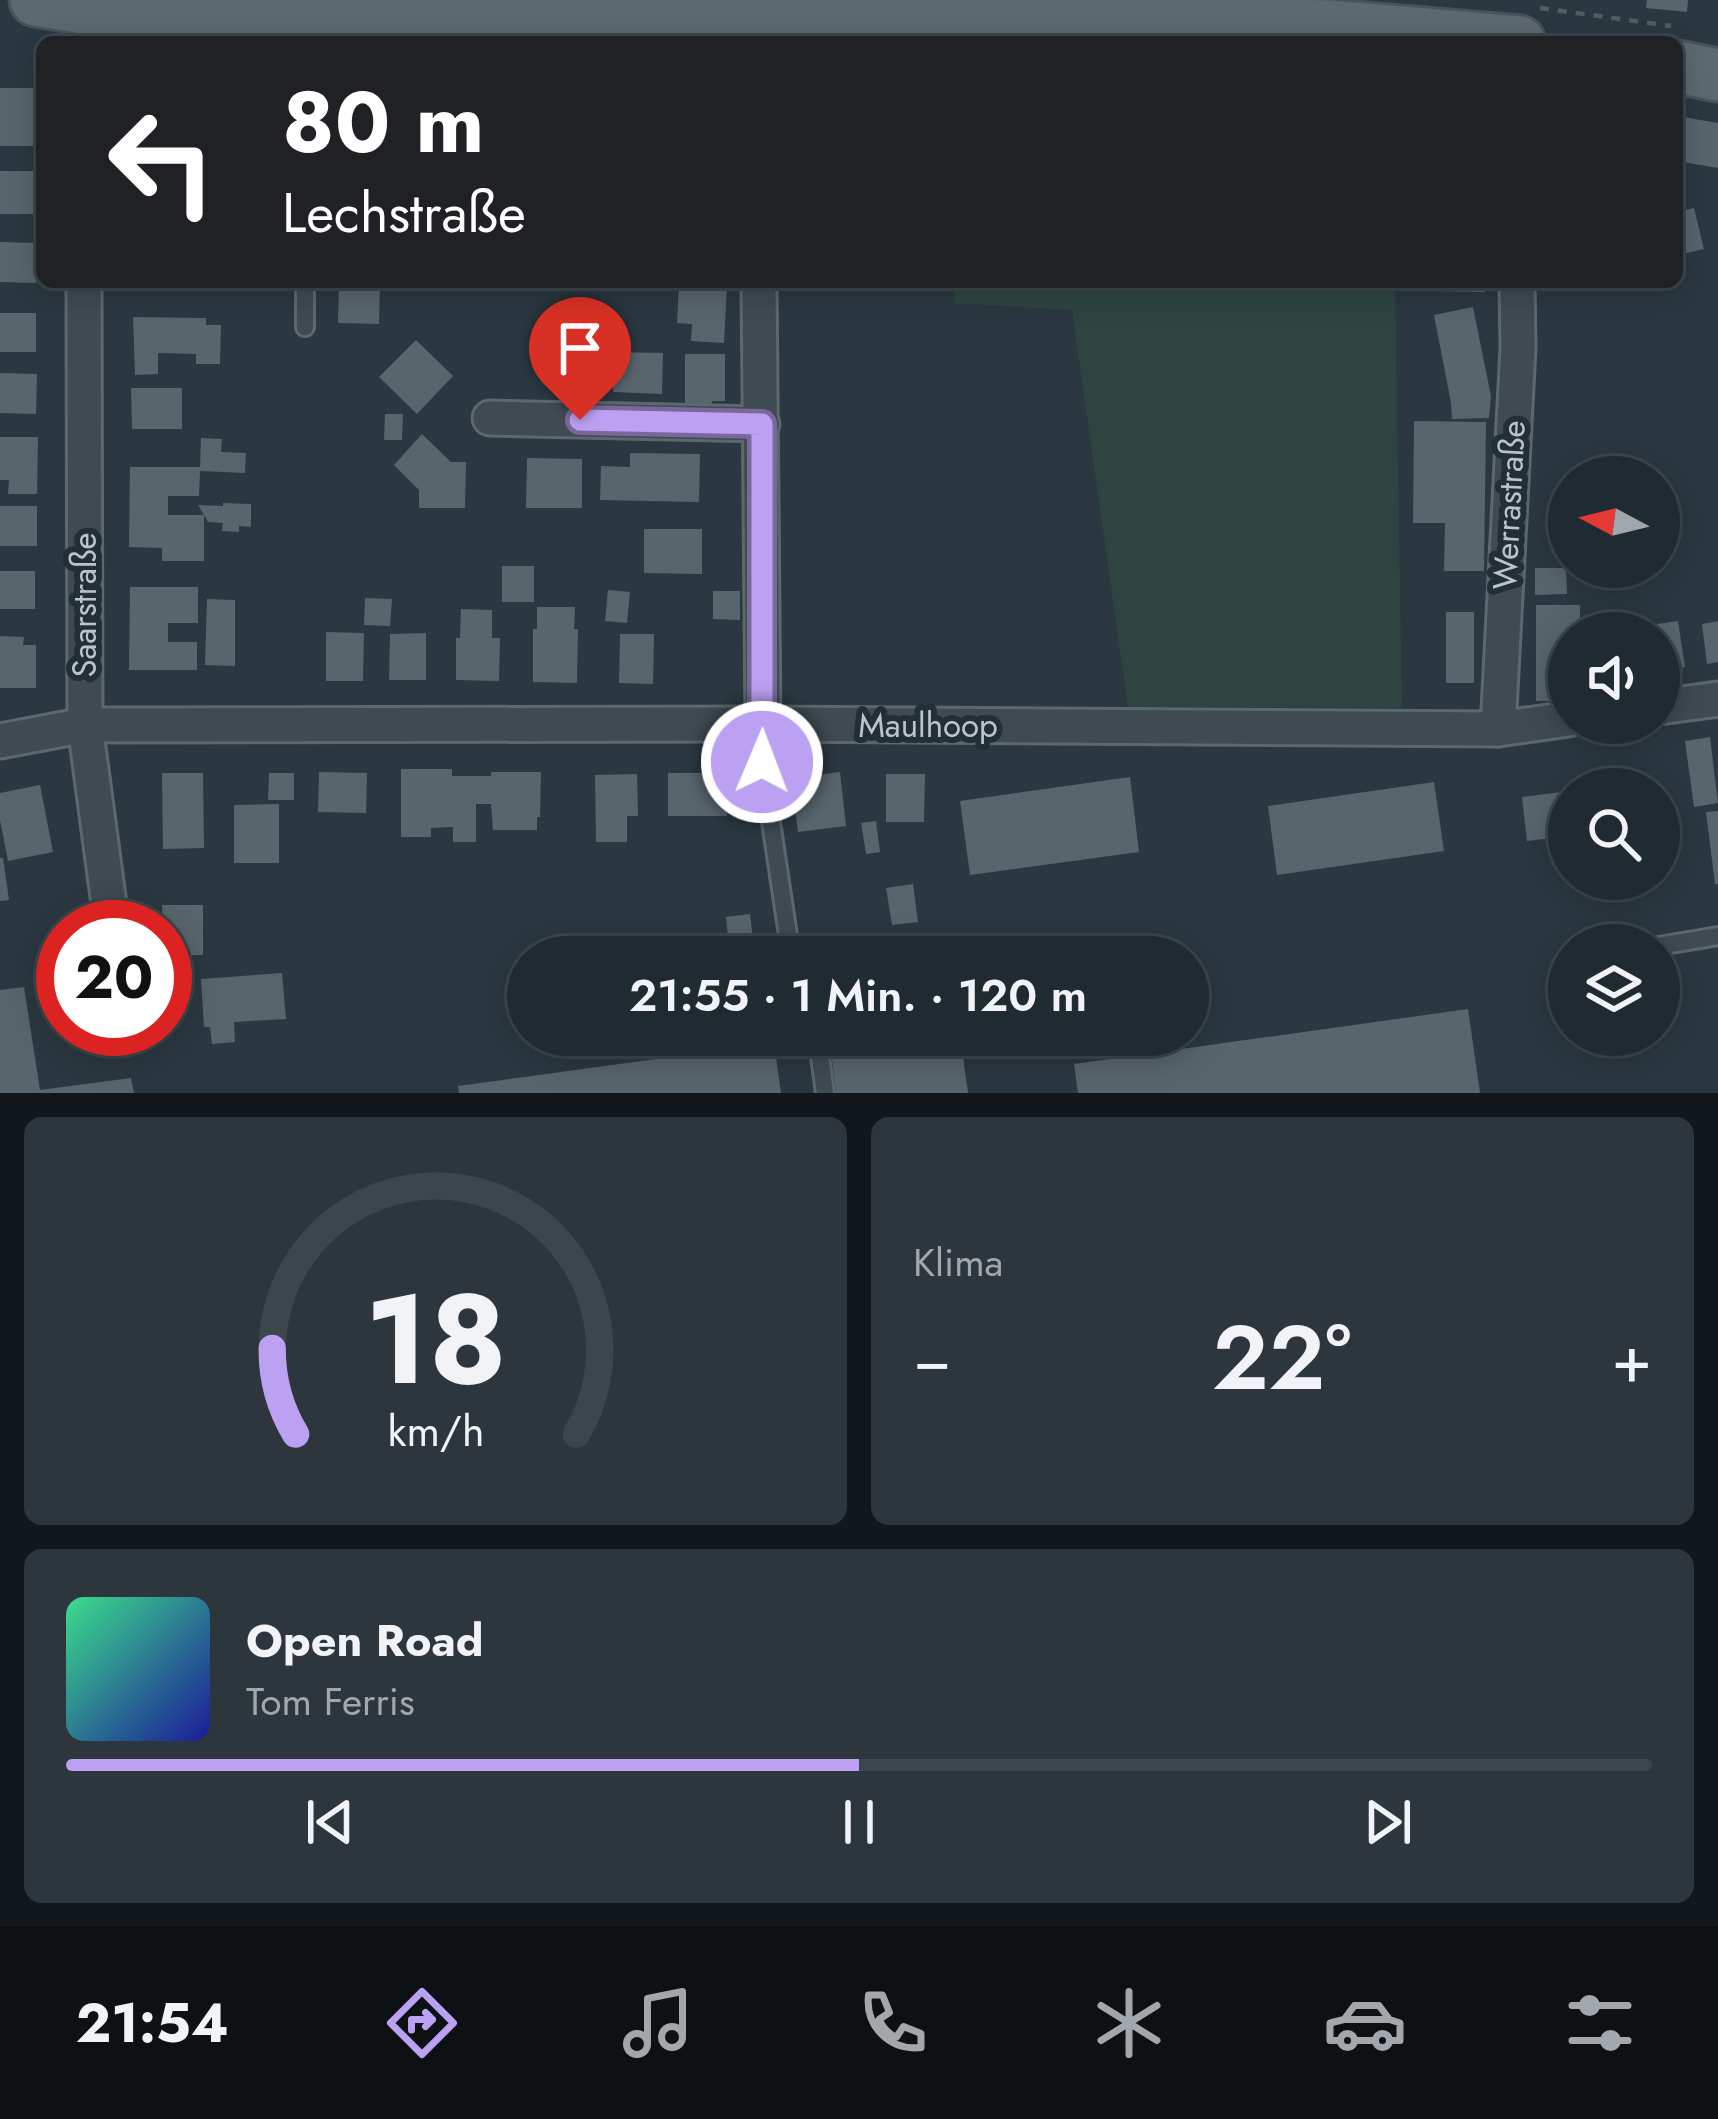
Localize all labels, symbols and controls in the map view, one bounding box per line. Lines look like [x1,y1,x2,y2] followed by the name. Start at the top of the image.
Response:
[282,62,484,184] text: 80 m
[84,84,240,240] icon: left
[282,174,526,252] text: Lechstraße
[529,297,631,420] pin
[547,315,613,381] icon: arrive
[1481,419,1537,591] street label: Werrastraße
[1548,456,1680,588] north arrow
[1548,456,1680,1056] map controls
[61,532,108,678] street label: Saarstraße
[1548,612,1680,744] button: sound
[699,699,825,825] position arrow
[858,702,998,749] street label: Maulhoop
[1548,768,1680,900] button: search
[36,900,192,1056] speed limit sign: 20
[1548,924,1680,1056] button: layers
[629,963,1087,1028] text: 21:55 · 1 Min. · 120 m
[913,1234,1003,1291] text: Klima
[365,1249,506,1430] text: 18
[1212,1293,1351,1423] text: 22°
[913,1311,952,1407] text: −
[1611,1311,1652,1407] text: +
[387,1400,484,1462] text: km/h
[246,1608,484,1673] text: Open Road
[246,1673,415,1730] text: Tom Ferris
[297,1789,363,1855] icon: previous
[826,1789,892,1855] icon: pause
[1355,1789,1421,1855] icon: next
[380,1981,464,2065] icon: directions
[616,1981,700,2065] icon: music
[851,1981,935,2065] icon: phone
[1087,1981,1171,2065] icon: climate
[1323,1981,1407,2065] icon: car
[1558,1981,1642,2065] icon: filters
[76,1984,229,2062] text: 21:54

